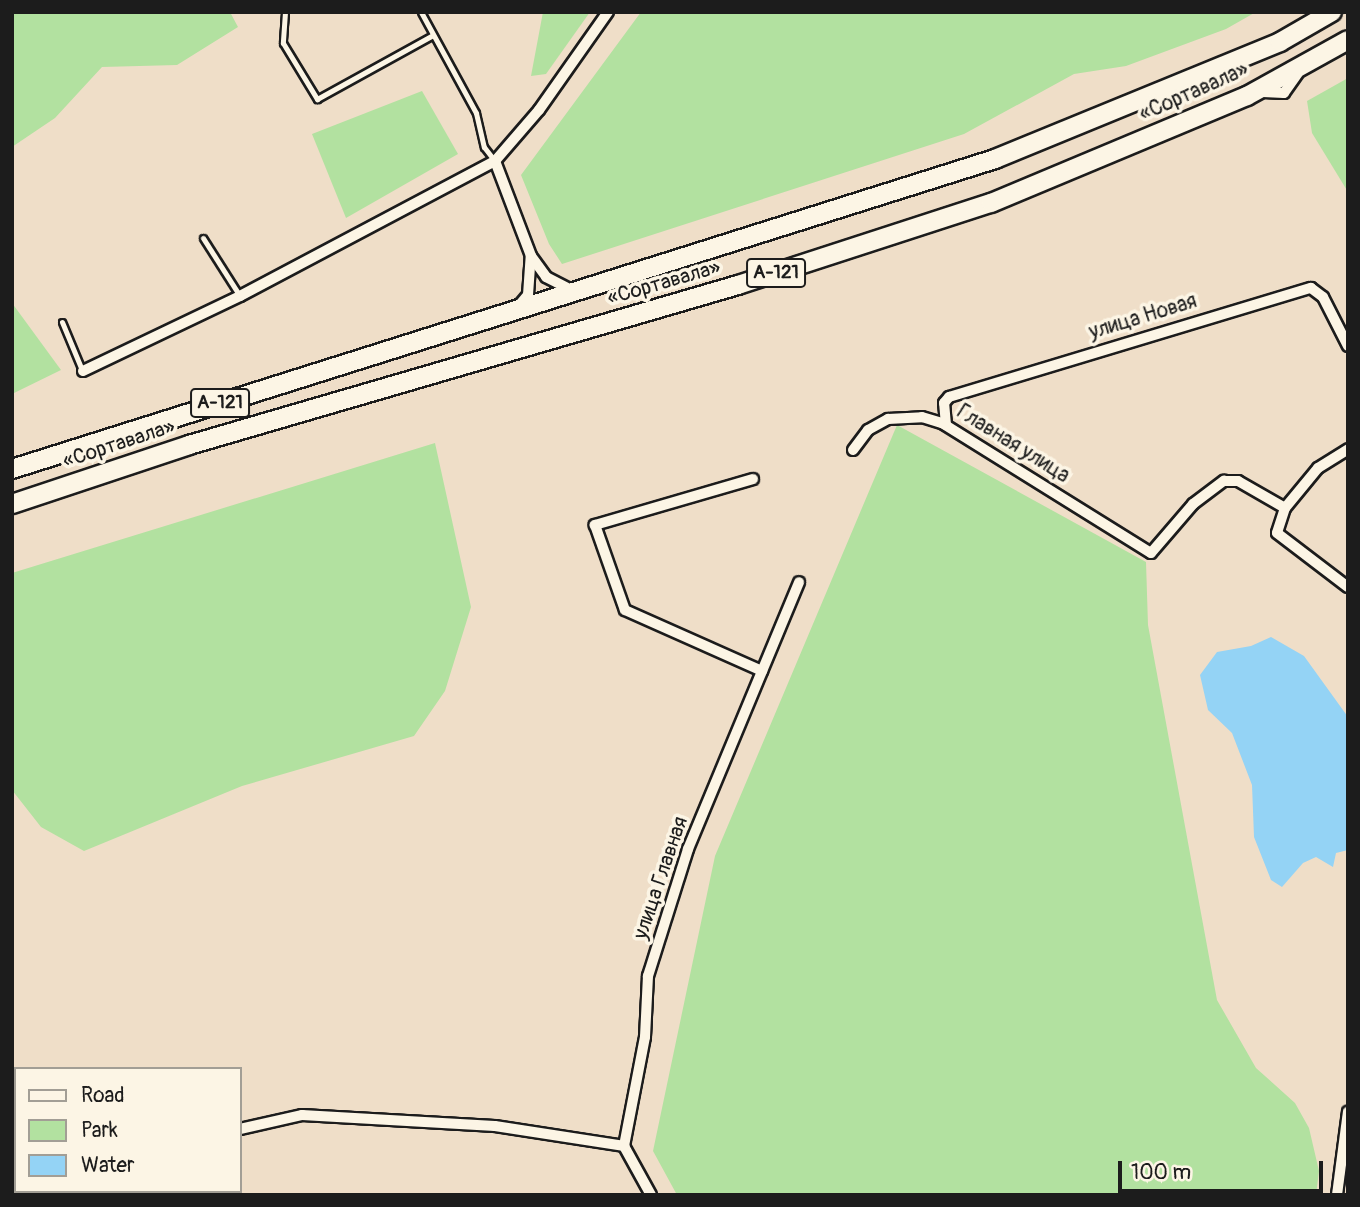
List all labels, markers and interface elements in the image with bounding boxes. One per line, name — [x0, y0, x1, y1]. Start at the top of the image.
street label: «Сортавала» — [1136, 57, 1252, 127]
street label: «Сортавала» — [605, 255, 723, 311]
road number: А-121 — [744, 258, 808, 288]
street label: улица Новая — [1086, 289, 1200, 345]
road number: А-121 — [188, 388, 252, 418]
street label: Главная улица — [952, 399, 1074, 489]
street label: «Сортавала» — [60, 414, 178, 474]
street label: улица Главная — [628, 813, 694, 943]
legend — [14, 1067, 242, 1193]
text: Road — [81, 1082, 125, 1109]
text: Park — [81, 1117, 118, 1144]
scale bar — [1122, 1148, 1327, 1192]
text: Water — [81, 1152, 134, 1179]
text: 100 m — [1131, 1159, 1191, 1186]

